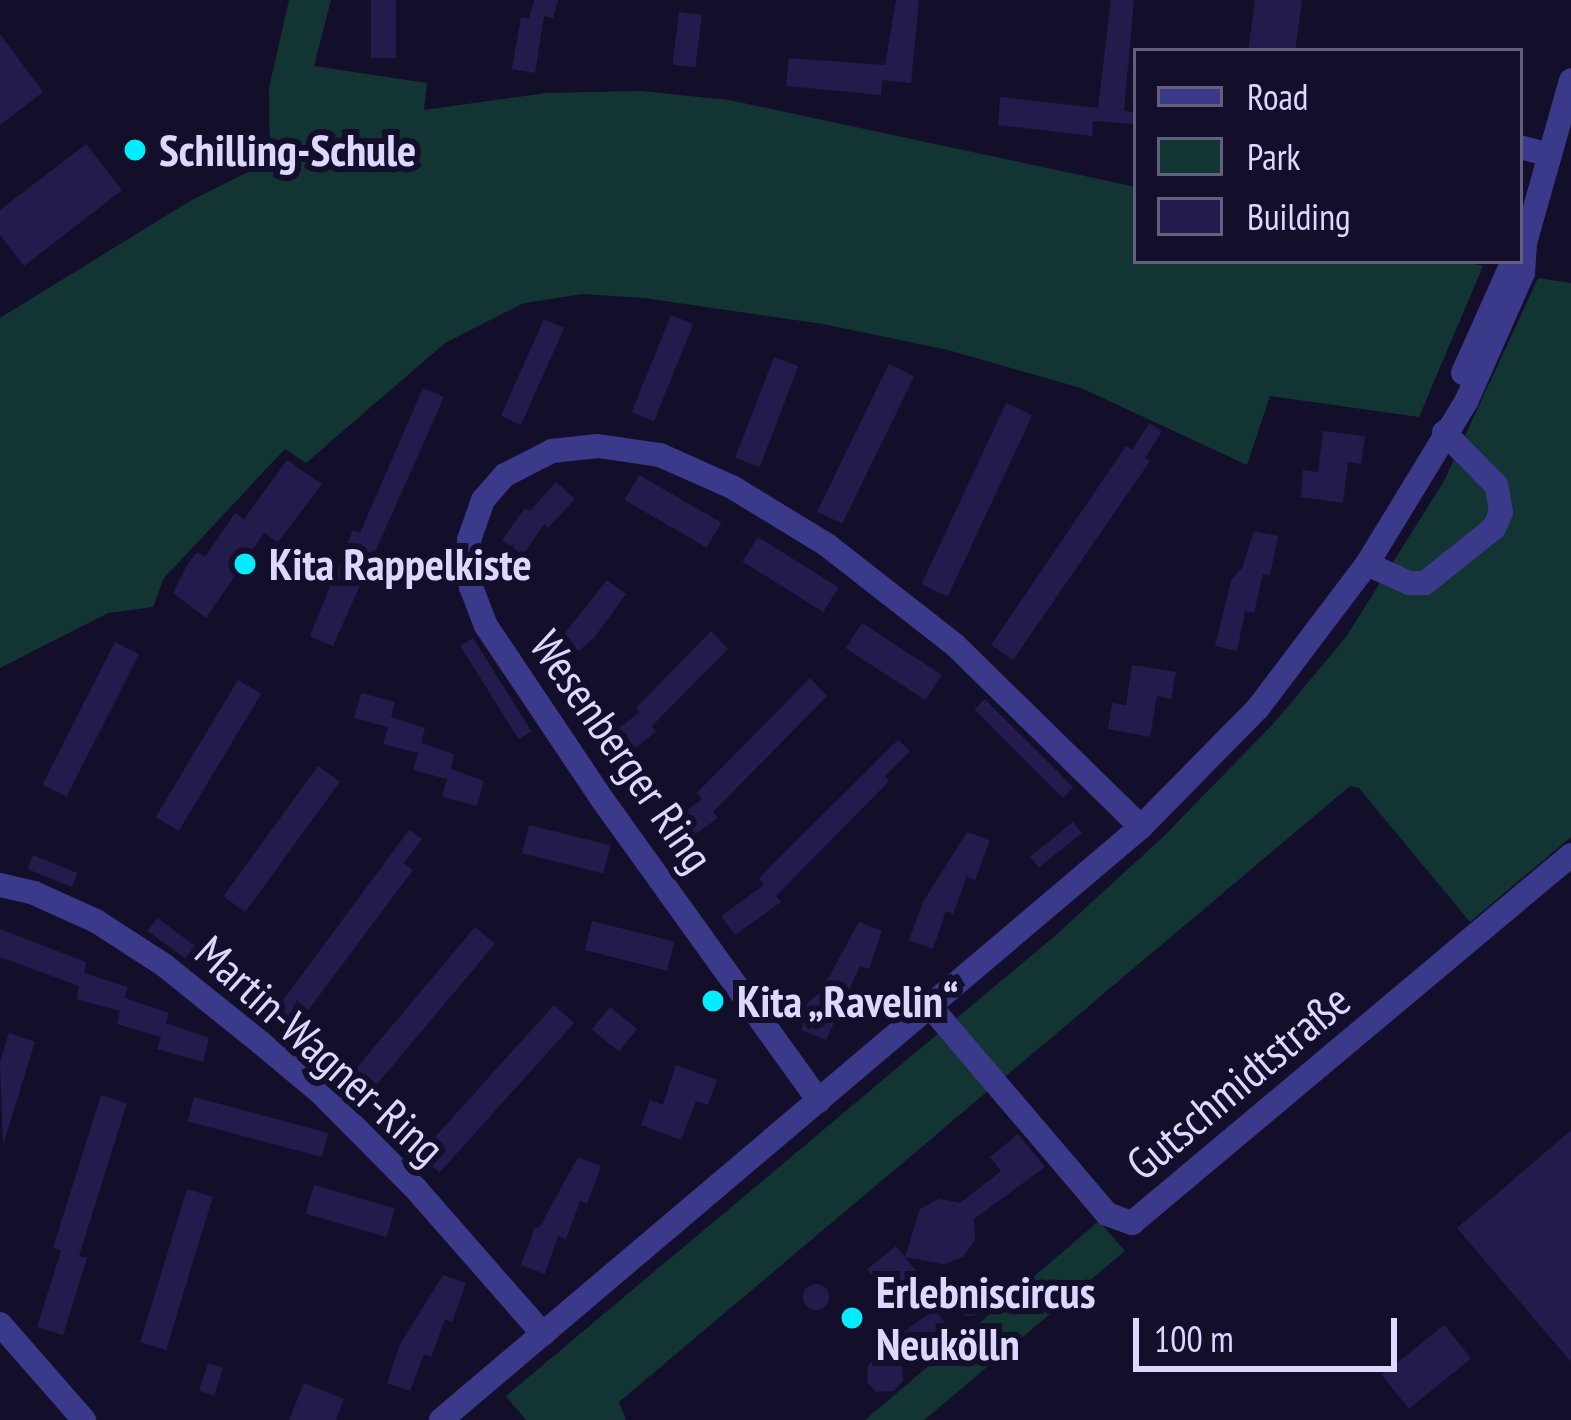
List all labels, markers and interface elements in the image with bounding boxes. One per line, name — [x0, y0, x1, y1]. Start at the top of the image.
legend — [1133, 48, 1523, 264]
text: Road — [1247, 73, 1308, 120]
place label: Schilling-Schule — [159, 123, 416, 177]
text: Park — [1247, 133, 1301, 180]
marker: Schilling-Schule — [122, 137, 148, 163]
text: Building — [1247, 193, 1351, 240]
place label: Kita Rappelkiste — [269, 537, 532, 591]
marker: Kita Rappelkiste — [232, 551, 258, 577]
street label: Wesenberger Ring — [519, 620, 725, 882]
street label: Martin-Wagner-Ring — [185, 924, 455, 1176]
street label: Gutschmidtstraße — [1116, 973, 1360, 1191]
place label: Kita „Ravelin“ — [737, 974, 962, 1028]
marker: Kita „Ravelin“ — [700, 988, 726, 1014]
place label: Erlebniscircus Neukölln — [876, 1265, 1095, 1371]
scale bar — [1139, 1294, 1403, 1368]
marker: Erlebniscircus Neukölln — [839, 1305, 865, 1331]
text: 100 m — [1154, 1315, 1234, 1362]

